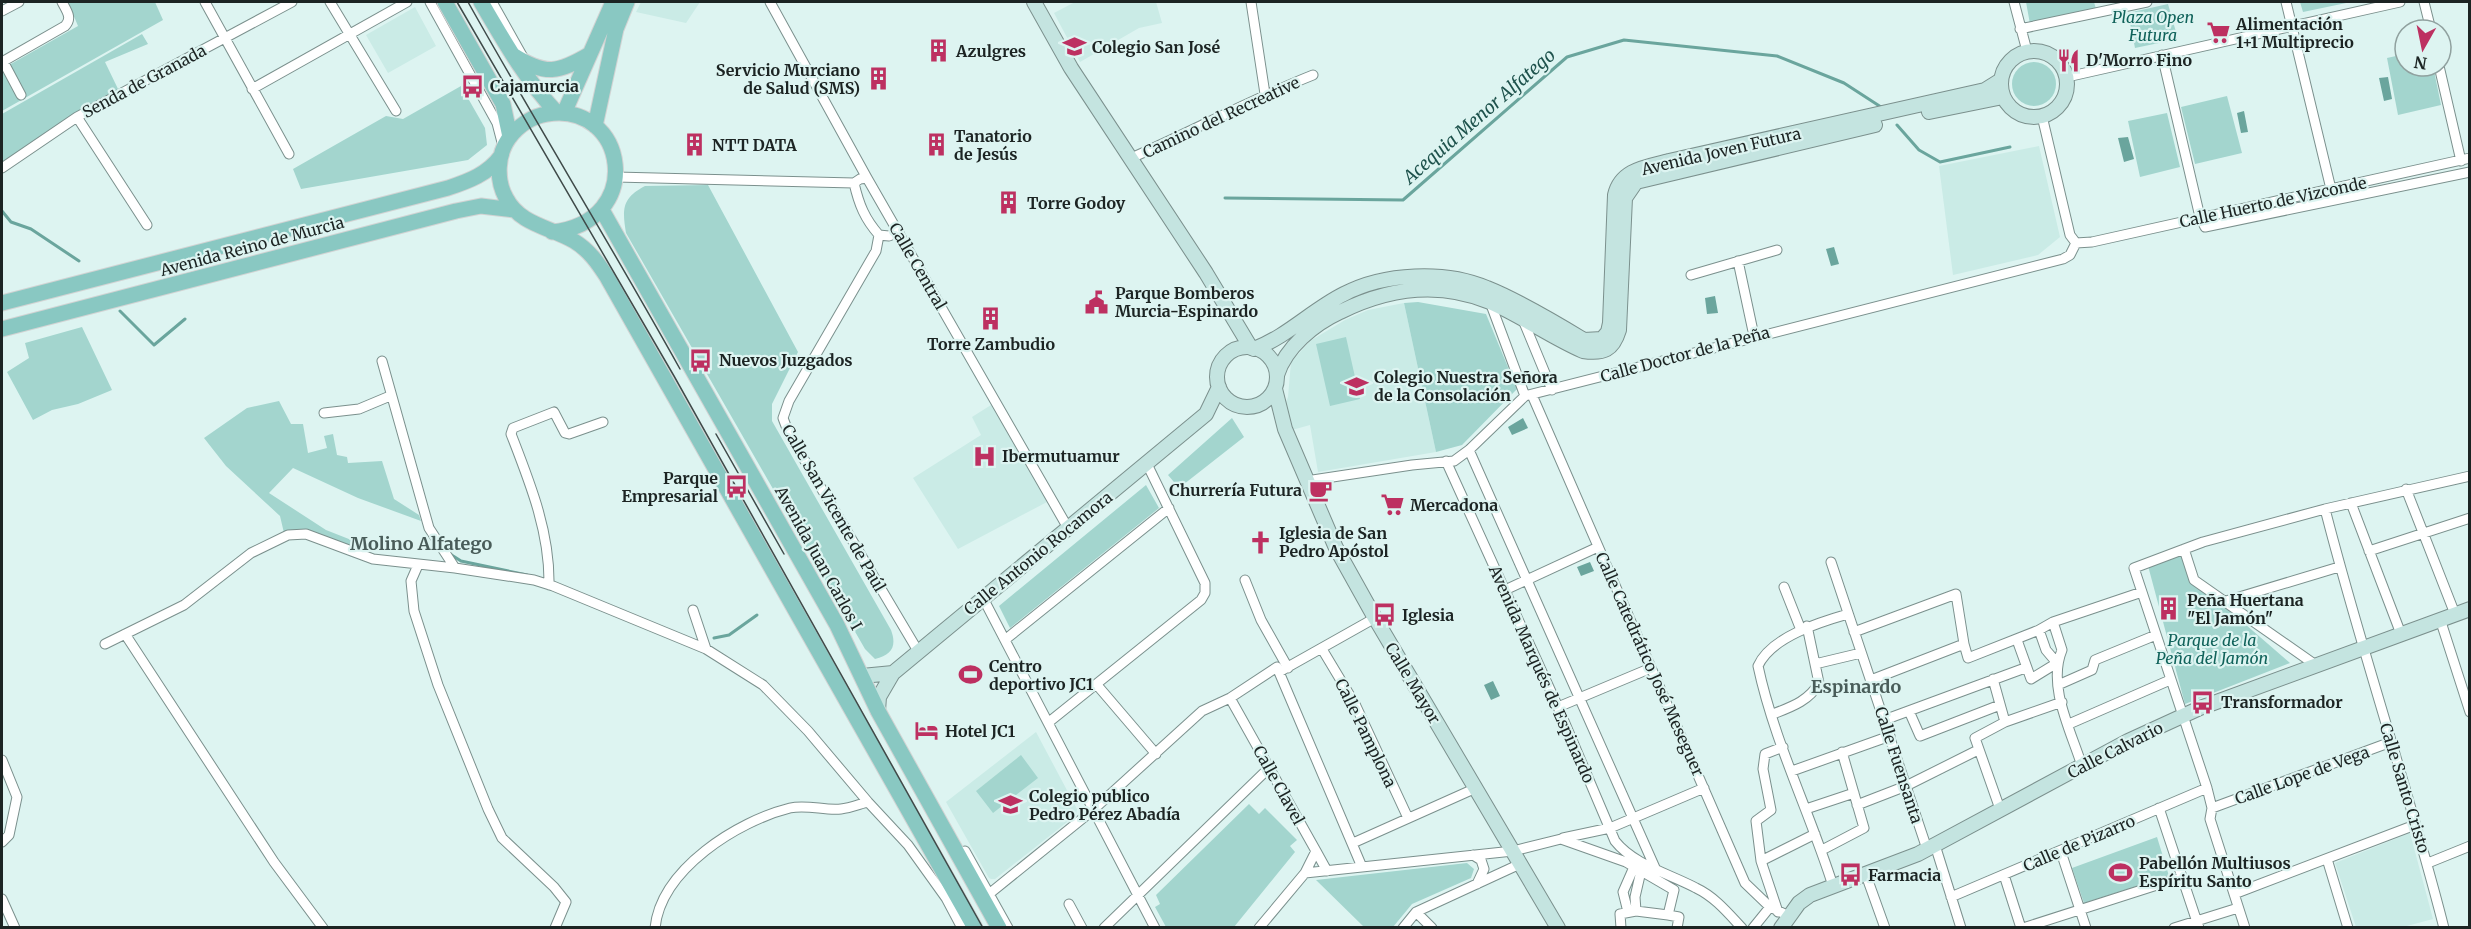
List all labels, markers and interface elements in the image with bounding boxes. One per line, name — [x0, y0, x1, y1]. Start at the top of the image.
park label: Plaza Open Futura — [2112, 7, 2194, 45]
place label: Alimentación 1+1 Multiprecio — [2235, 14, 2354, 52]
north arrow — [2393, 18, 2453, 78]
supermarket icon: Alimentación 1+1 Multiprecio — [2205, 20, 2231, 46]
school or university icon: Colegio San José — [1061, 34, 1087, 60]
place label: Colegio San José — [1092, 37, 1221, 57]
building icon: Azulgres — [925, 38, 951, 64]
street label: Senda de Granada — [79, 40, 210, 122]
place label: Azulgres — [955, 41, 1026, 61]
water label: Acequia Menor Alfatego — [1397, 44, 1560, 190]
restaurant icon: D'Morro Fino — [2055, 47, 2081, 73]
place label: D'Morro Fino — [2086, 50, 2192, 70]
text: N — [2412, 52, 2428, 74]
place label: Servicio Murciano de Salud (SMS) — [716, 60, 860, 98]
building icon: Servicio Murciano de Salud (SMS) — [865, 66, 891, 92]
street label: Camino del Recreative — [1139, 72, 1303, 162]
bus stop icon: Cajamurcia — [459, 73, 485, 99]
place label: Cajamurcia — [490, 76, 579, 96]
street label: Avenida Joven Futura — [1638, 123, 1803, 179]
place label: Tanatorio de Jesús — [954, 126, 1032, 164]
building icon: NTT DATA — [681, 132, 707, 158]
building icon: Tanatorio de Jesús — [923, 132, 949, 158]
place label: NTT DATA — [712, 135, 797, 155]
street label: Calle Huerto de Vizconde — [2178, 172, 2368, 232]
building icon: Torre Godoy — [996, 190, 1022, 216]
place label: Torre Godoy — [1027, 193, 1126, 213]
street label: Avenida Reino de Murcia — [157, 212, 347, 280]
street label: Calle Central — [885, 219, 951, 313]
place label: Parque Bomberos Murcia-Espinardo — [1115, 283, 1258, 321]
public building icon: Parque Bomberos Murcia-Espinardo — [1084, 289, 1110, 315]
building icon: Torre Zambudio — [978, 306, 1004, 332]
street label: Calle Doctor de la Peña — [1598, 322, 1772, 386]
place label: Torre Zambudio — [927, 334, 1055, 354]
bus stop icon: Nuevos Juzgados — [688, 347, 714, 373]
place label: Nuevos Juzgados — [719, 350, 852, 370]
place label: Colegio Nuestra Señora de la Consolación — [1374, 367, 1558, 405]
school or university icon: Colegio Nuestra Señora de la Consolación — [1343, 373, 1369, 399]
street label: Calle San Vicente de Paúl — [778, 421, 890, 595]
hospital icon: Ibermutuamur — [971, 443, 997, 469]
place label: Ibermutuamur — [1002, 446, 1120, 466]
place label: Parque Empresarial — [621, 468, 718, 506]
bus stop icon: Parque Empresarial — [723, 474, 749, 500]
cafe icon: Churrería Futura — [1307, 477, 1333, 503]
place label: Churrería Futura — [1169, 480, 1302, 500]
street label: Avenida Juan Carlos I — [771, 482, 867, 634]
street label: Calle Antonio Rocamora — [960, 487, 1117, 619]
supermarket icon: Mercadona — [1379, 492, 1405, 518]
place label: Mercadona — [1410, 495, 1498, 515]
place label: Iglesia de San Pedro Apóstol — [1279, 523, 1389, 561]
church icon: Iglesia de San Pedro Apóstol — [1248, 529, 1274, 555]
district label: Molino Alfatego — [350, 532, 492, 555]
street label: Calle Catedrático José Meseguer — [1591, 549, 1709, 779]
street label: Avenida Marqués de Espinardo — [1484, 561, 1599, 786]
place label: Peña Huertana "El Jamón" — [2187, 590, 2304, 628]
building icon: Peña Huertana "El Jamón" — [2156, 596, 2182, 622]
bus stop icon: Iglesia — [1371, 602, 1397, 628]
place label: Iglesia — [1402, 605, 1454, 625]
park label: Parque de la Peña del Jamón — [2156, 630, 2268, 668]
street label: Calle Mayor — [1381, 639, 1445, 727]
place label: Centro deportivo JC1 — [989, 656, 1094, 694]
sports icon: Centro deportivo JC1 — [958, 662, 984, 688]
street label: Calle Pamplona — [1331, 675, 1401, 791]
district label: Espinardo — [1811, 675, 1902, 698]
bus stop icon: Transformador — [2190, 689, 2216, 715]
place label: Transformador — [2221, 692, 2343, 712]
street label: Calle Fuensanta — [1871, 704, 1927, 826]
street label: Calle Calvario — [2064, 717, 2166, 783]
hotel icon: Hotel JC1 — [914, 718, 940, 744]
place label: Hotel JC1 — [945, 721, 1016, 741]
street label: Calle Santo Cristo — [2376, 721, 2434, 855]
street label: Calle Lope de Vega — [2232, 741, 2372, 809]
street label: Calle Clavel — [1249, 742, 1309, 828]
place label: Colegio publico Pedro Pérez Abadía — [1029, 786, 1180, 824]
school or university icon: Colegio publico Pedro Pérez Abadía — [998, 792, 1024, 818]
street label: Calle de Pizarro — [2020, 810, 2138, 876]
place label: Pabellón Multiusos Espíritu Santo — [2139, 853, 2291, 891]
sports icon: Pabellón Multiusos Espíritu Santo — [2108, 859, 2134, 885]
bus stop icon: Farmacia — [1837, 862, 1863, 888]
place label: Farmacia — [1868, 865, 1941, 885]

